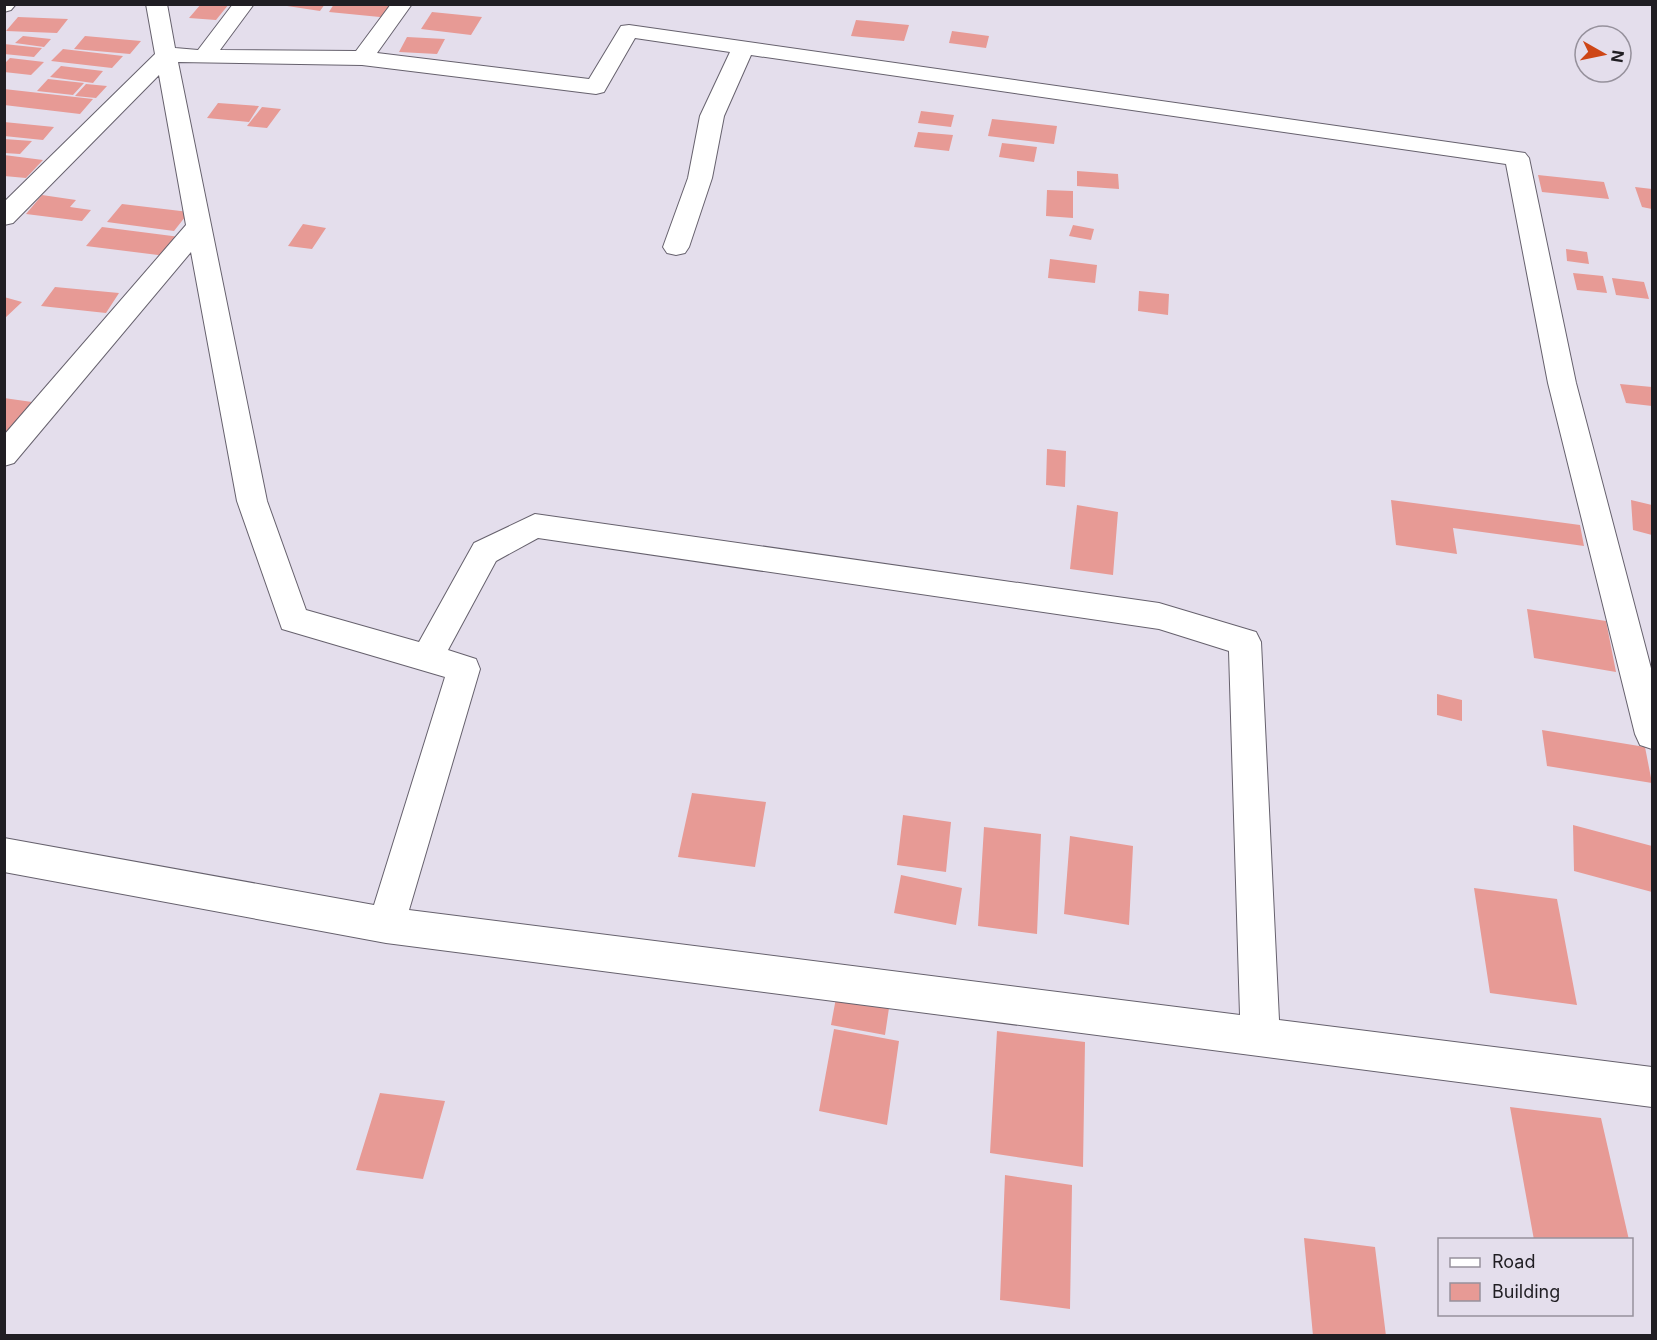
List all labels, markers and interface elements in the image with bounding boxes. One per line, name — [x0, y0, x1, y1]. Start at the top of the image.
north arrow — [1573, 24, 1633, 84]
text: N — [1607, 49, 1629, 64]
legend — [1438, 1238, 1633, 1316]
text: Road — [1492, 1251, 1535, 1272]
text: Building — [1492, 1281, 1560, 1302]

